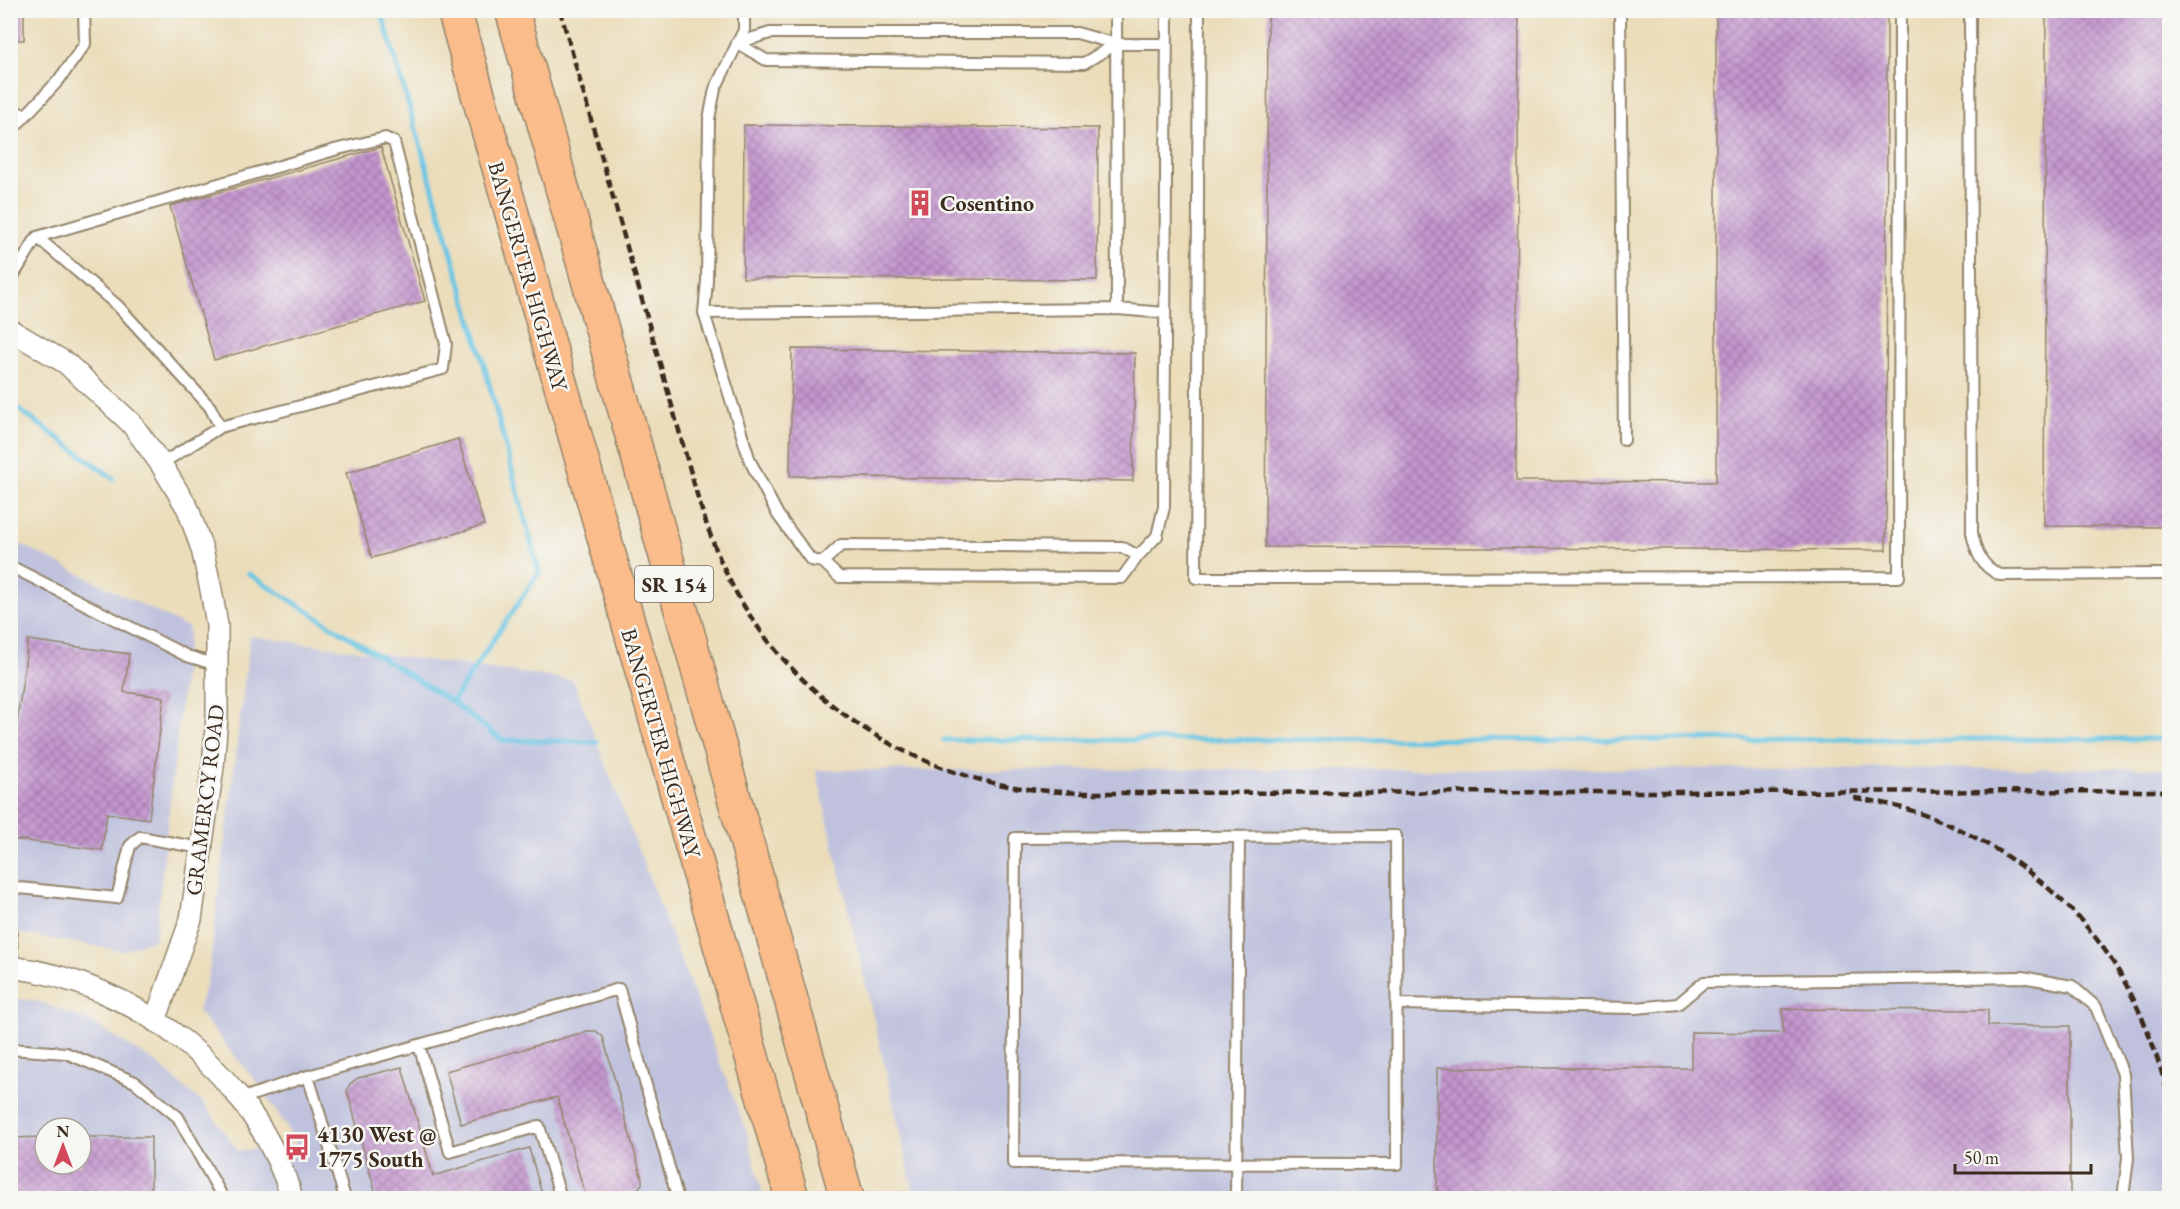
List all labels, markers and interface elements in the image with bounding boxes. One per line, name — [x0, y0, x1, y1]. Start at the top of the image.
street label: BANGERTER HIGHWAY — [481, 158, 575, 395]
building icon: Cosentino — [905, 188, 935, 218]
place label: Cosentino — [940, 189, 1034, 218]
road number: SR 154 — [635, 566, 713, 602]
street label: BANGERTER HIGHWAY — [614, 625, 708, 862]
street label: GRAMERCY ROAD — [179, 703, 231, 897]
north arrow — [33, 1116, 93, 1176]
place label: 4130 West @ 1775 South — [317, 1120, 436, 1174]
text: N — [57, 1121, 70, 1142]
bus stop icon: 4130 West @ 1775 South — [282, 1132, 312, 1162]
scale bar — [1955, 1137, 2092, 1175]
text: 50 m — [1964, 1146, 1999, 1169]

